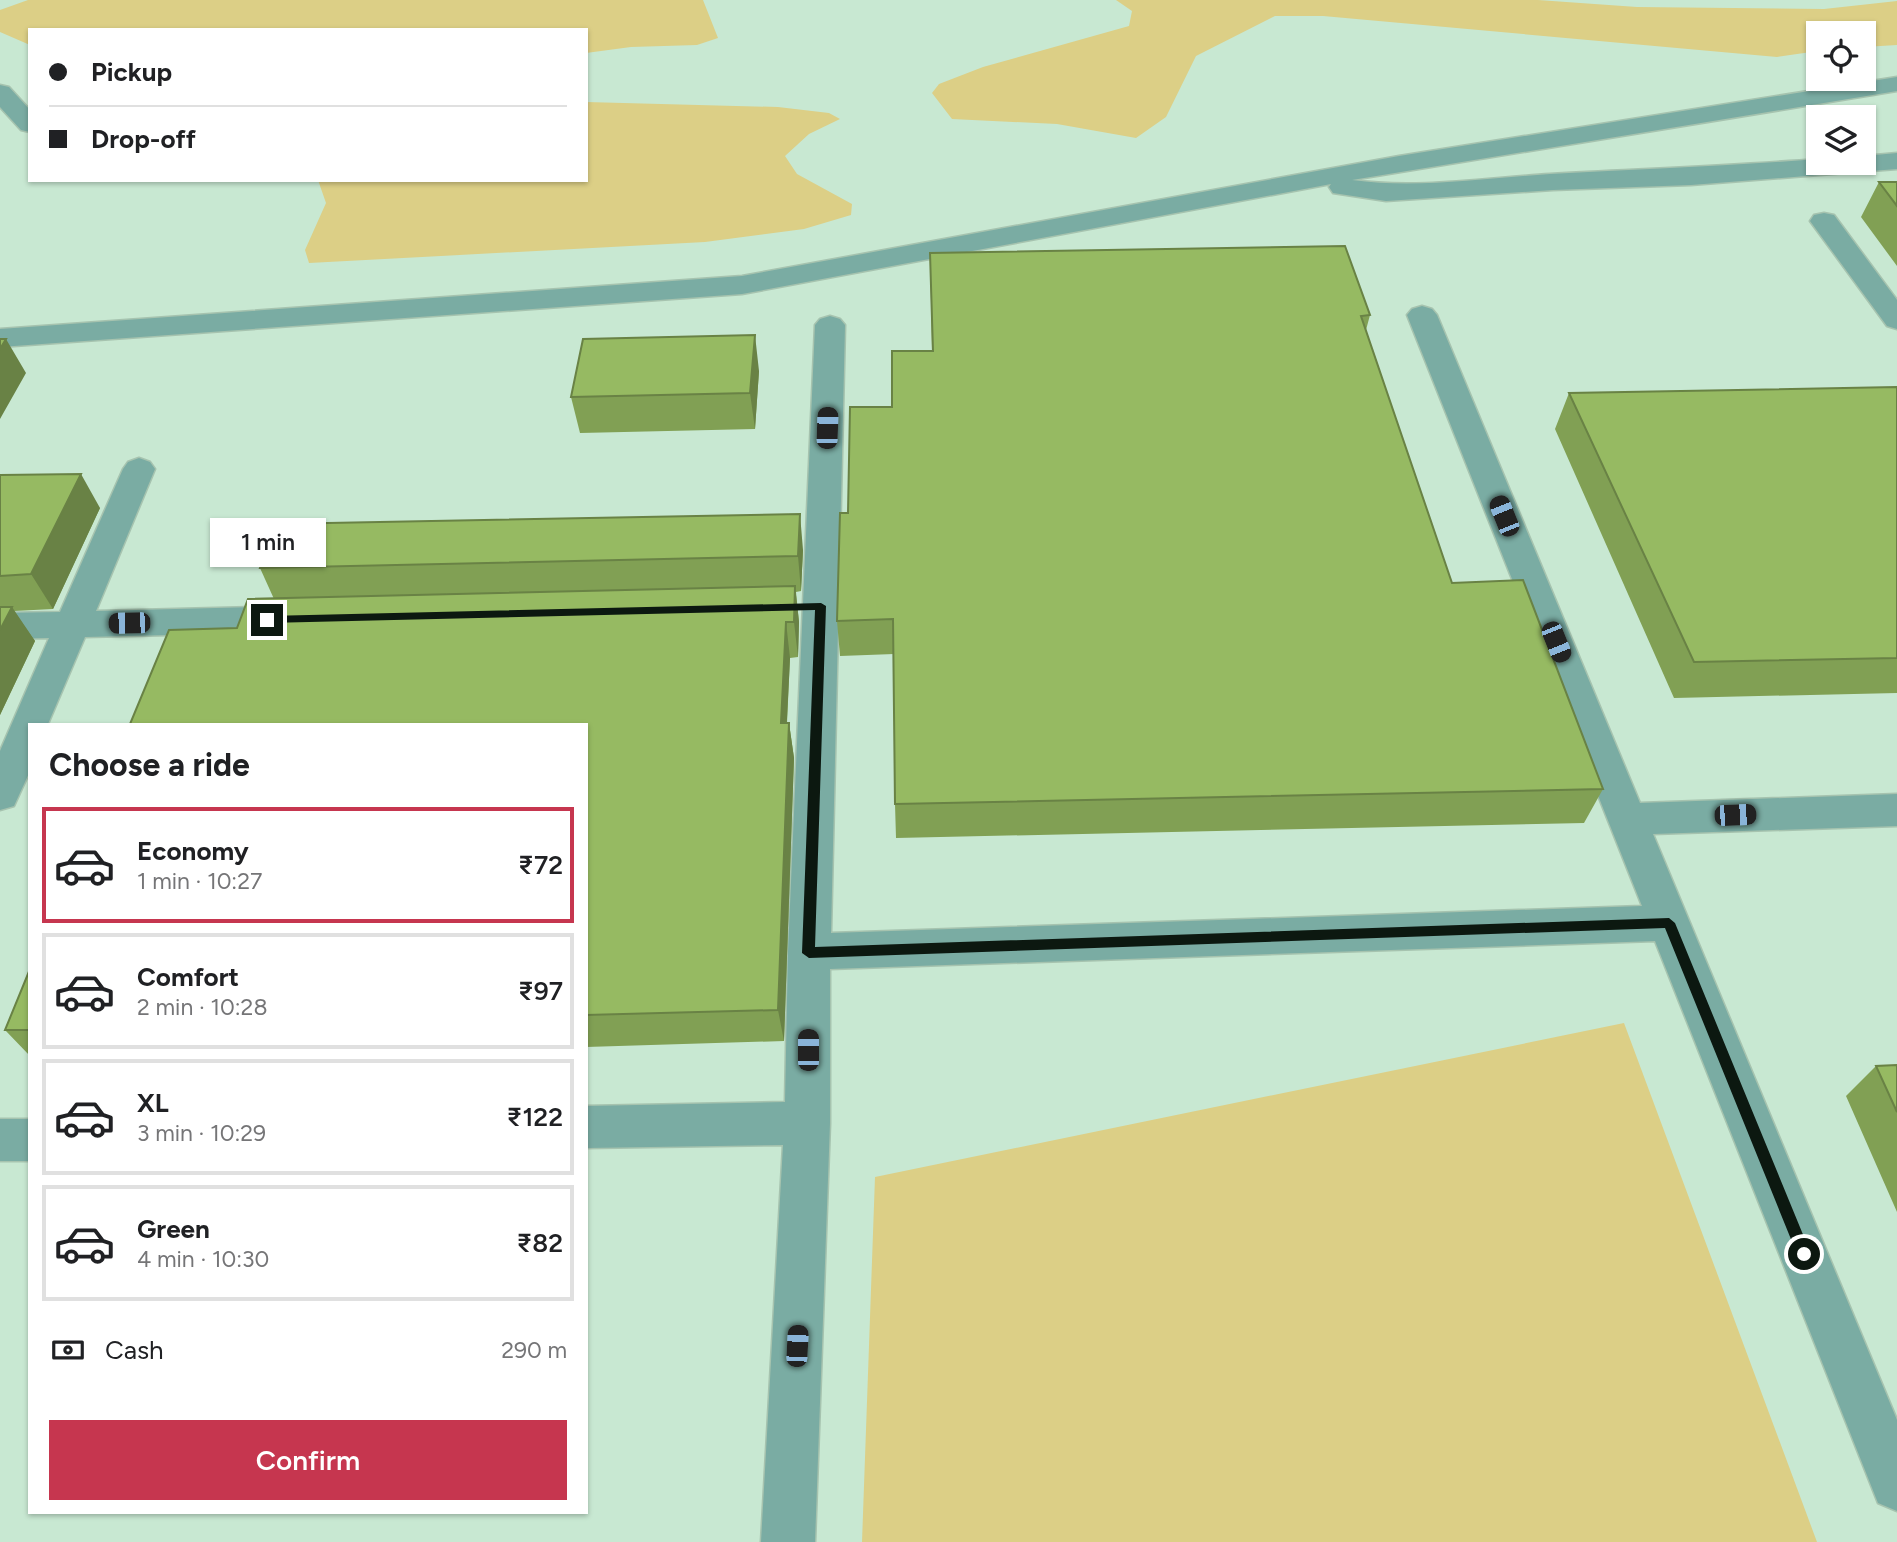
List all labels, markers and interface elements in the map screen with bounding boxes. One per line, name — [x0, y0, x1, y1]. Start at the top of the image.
map controls — [1806, 21, 1876, 175]
button: locate — [1806, 21, 1876, 91]
text: Pickup — [91, 56, 172, 88]
button: layers — [1806, 105, 1876, 175]
text: Drop-off — [91, 123, 196, 155]
car — [816, 407, 839, 449]
car — [1487, 493, 1522, 539]
callout: 1 min — [209, 518, 325, 568]
text: 1 min — [241, 528, 295, 556]
route end — [251, 604, 283, 636]
car — [108, 612, 151, 634]
car — [1539, 619, 1574, 665]
text: Choose a ride — [49, 746, 250, 784]
car — [1714, 804, 1757, 826]
icon: car — [53, 834, 116, 897]
text: Economy — [137, 835, 249, 867]
text: ₹72 — [518, 849, 563, 881]
text: 1 min · 10:27 — [137, 867, 262, 895]
icon: car — [53, 960, 116, 1023]
text: Comfort — [137, 961, 239, 993]
text: ₹97 — [518, 975, 563, 1007]
text: 2 min · 10:28 — [137, 993, 268, 1021]
car — [798, 1029, 819, 1071]
icon: car — [53, 1086, 116, 1149]
text: XL — [137, 1087, 169, 1119]
text: ₹122 — [507, 1101, 563, 1133]
text: 3 min · 10:29 — [137, 1119, 266, 1147]
icon: car — [53, 1212, 116, 1275]
text: Green — [137, 1213, 210, 1245]
text: ₹82 — [516, 1227, 563, 1259]
route start — [1788, 1238, 1820, 1270]
text: 4 min · 10:30 — [137, 1245, 269, 1273]
car — [786, 1324, 809, 1368]
icon: cash — [49, 1331, 87, 1369]
text: Cash — [105, 1334, 164, 1366]
text: 290 m — [501, 1336, 567, 1364]
button: Confirm — [49, 1420, 567, 1500]

